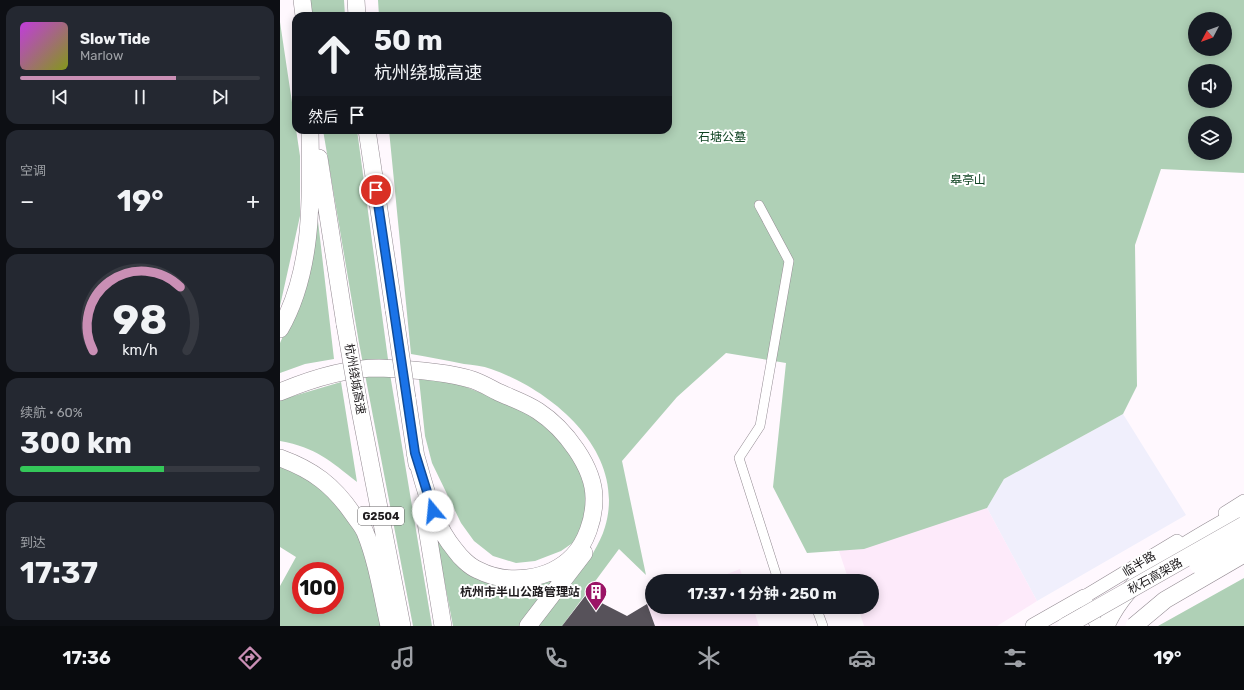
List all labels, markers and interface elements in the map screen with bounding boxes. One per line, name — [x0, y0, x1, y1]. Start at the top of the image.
north arrow — [1188, 12, 1232, 56]
map controls — [1188, 12, 1232, 160]
text: 50 m — [374, 24, 443, 57]
icon: ahead — [308, 28, 360, 80]
text: Slow Tide — [80, 30, 150, 48]
text: Marlow — [80, 48, 123, 63]
text: 杭州绕城高速 — [374, 62, 482, 84]
button: sound — [1188, 64, 1232, 108]
icon: previous — [49, 86, 71, 108]
icon: pause — [129, 86, 151, 108]
icon: next — [209, 86, 231, 108]
icon: arrive — [346, 104, 368, 126]
text: 然后 — [308, 108, 338, 126]
button: layers — [1188, 116, 1232, 160]
park label: 石塘公墓 — [698, 130, 746, 144]
text: 空调 — [20, 163, 46, 178]
pin — [359, 173, 393, 207]
park label: 皋亭山 — [950, 173, 986, 187]
icon: arrive — [365, 179, 387, 201]
text: 19° — [117, 183, 164, 219]
text: − — [20, 188, 34, 215]
text: + — [246, 188, 260, 215]
text: 98 — [113, 295, 167, 344]
text: km/h — [122, 342, 158, 359]
street label: 杭州绕城高速 — [342, 342, 368, 416]
text: 续航 · 60% — [20, 405, 83, 420]
text: 300 km — [20, 425, 132, 461]
position arrow — [412, 490, 454, 532]
road number: G2504 — [358, 507, 404, 525]
text: 到达 — [20, 535, 46, 550]
street label: 临半路 — [1120, 549, 1158, 579]
text: 17:37 — [20, 555, 98, 591]
street label: 秋石高架路 — [1125, 555, 1185, 597]
speed limit sign: 100 — [292, 562, 344, 614]
building icon: 杭州市半山公路管理站 — [583, 579, 609, 612]
place label: 杭州市半山公路管理站 — [460, 585, 580, 599]
text: 17:37 · 1 分钟 · 250 m — [688, 585, 836, 603]
icon: directions — [236, 644, 264, 672]
icon: music — [389, 644, 417, 672]
icon: phone — [542, 644, 570, 672]
icon: climate — [695, 644, 723, 672]
icon: car — [848, 644, 876, 672]
icon: filters — [1001, 644, 1029, 672]
text: 17:36 — [63, 647, 111, 669]
text: 19° — [1154, 647, 1182, 669]

